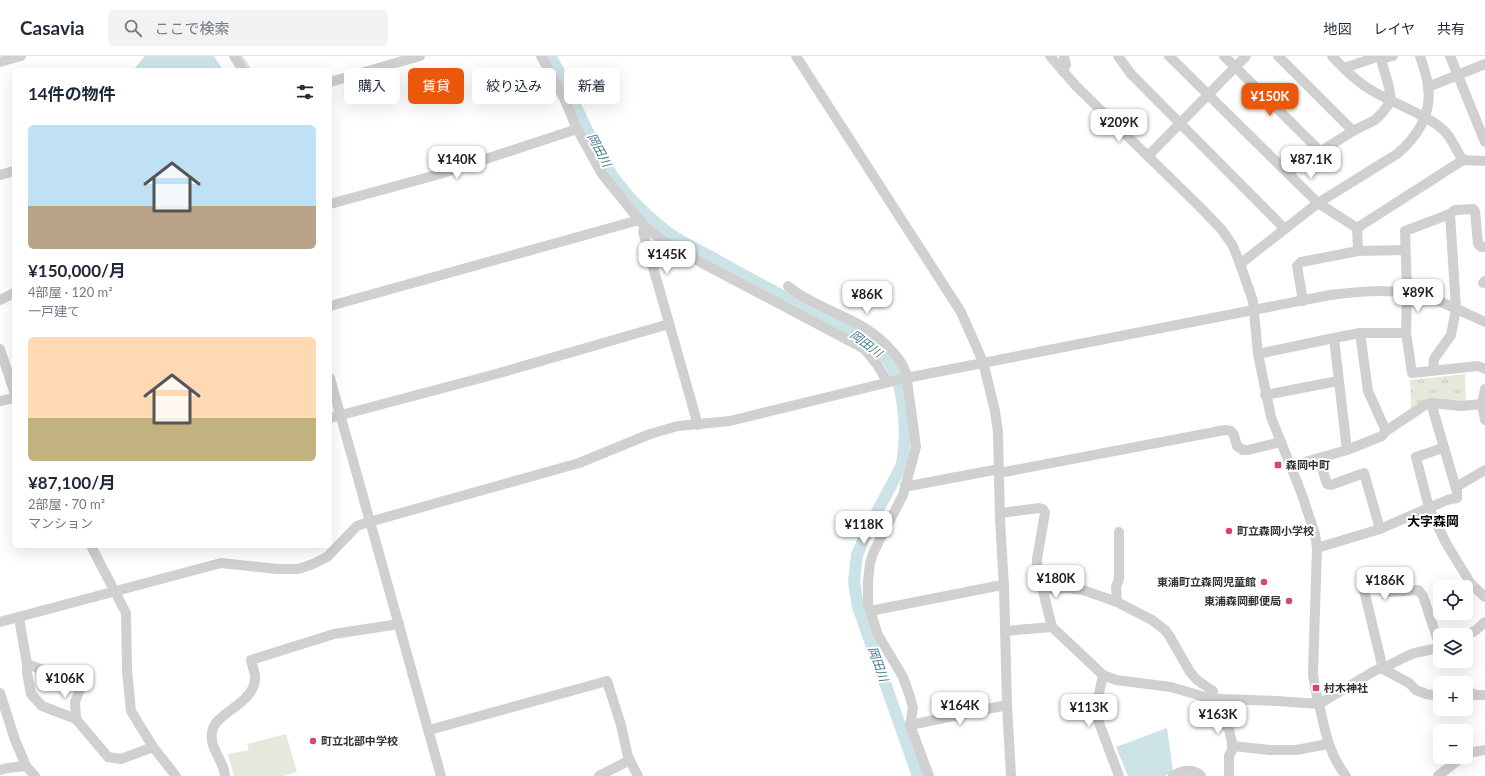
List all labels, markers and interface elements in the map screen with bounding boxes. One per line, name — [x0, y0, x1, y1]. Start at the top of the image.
search box — [108, 10, 388, 46]
text: Casavia — [20, 16, 84, 39]
icon: search — [122, 17, 144, 39]
text: ここで検索 — [154, 19, 230, 37]
text: 地図 — [1323, 20, 1351, 37]
text: レイヤ — [1373, 20, 1415, 37]
text: 共有 — [1437, 20, 1465, 37]
chip: 購入 — [344, 68, 400, 104]
chip: 賃貸 — [408, 68, 464, 104]
chip: 絞り込み — [472, 68, 556, 104]
chip: 新着 — [564, 68, 620, 104]
icon: filters — [294, 81, 316, 103]
text: 14件の物件 — [28, 83, 116, 104]
pin: ¥150K — [1242, 83, 1298, 117]
text: ¥150K — [1250, 88, 1290, 104]
pin: ¥209K — [1091, 109, 1147, 143]
text: ¥209K — [1099, 114, 1139, 130]
water label: 岡田川 — [584, 130, 615, 171]
pin: ¥140K — [429, 146, 485, 180]
pin: ¥87.1K — [1278, 146, 1344, 180]
icon: home — [136, 151, 208, 223]
text: ¥140K — [437, 151, 477, 167]
text: ¥87.1K — [1290, 151, 1332, 167]
pin: ¥145K — [639, 241, 695, 275]
text: ¥145K — [647, 246, 687, 262]
text: ¥150,000/月 — [28, 260, 126, 281]
pin: ¥89K — [1394, 279, 1442, 313]
pin: ¥86K — [843, 281, 891, 315]
text: 4部屋 · 120 m² — [28, 284, 113, 300]
text: ¥89K — [1402, 284, 1434, 300]
text: ¥86K — [851, 286, 883, 302]
text: 一戸建て — [28, 303, 80, 319]
water label: 岡田川 — [847, 327, 887, 362]
icon: home — [136, 363, 208, 435]
place label: 森岡中町 — [1286, 458, 1330, 471]
marker: 森岡中町 — [1273, 460, 1283, 470]
text: ¥87,100/月 — [28, 472, 116, 493]
text: 2部屋 · 70 m² — [28, 496, 105, 512]
pin: ¥118K — [836, 511, 892, 545]
district label: 大字森岡 — [1407, 513, 1459, 529]
text: マンション — [28, 515, 93, 531]
text: ¥118K — [844, 516, 884, 532]
place label: 町立森岡小学校 — [1237, 524, 1314, 537]
marker: 町立森岡小学校 — [1224, 526, 1234, 536]
pin: ¥180K — [1028, 565, 1084, 599]
pin: ¥186K — [1357, 567, 1413, 601]
text: ¥180K — [1036, 570, 1076, 586]
text: ¥186K — [1365, 572, 1405, 588]
place label: 東浦町立森岡児童館 — [1157, 575, 1256, 588]
marker: 東浦町立森岡児童館 — [1259, 577, 1269, 587]
map controls — [1433, 580, 1473, 764]
button: locate — [1433, 580, 1473, 620]
place label: 東浦森岡郵便局 — [1204, 594, 1281, 607]
marker: 東浦森岡郵便局 — [1284, 596, 1294, 606]
button: layers — [1433, 628, 1473, 668]
water label: 岡田川 — [865, 644, 892, 685]
pin: ¥106K — [37, 665, 93, 699]
text: ¥106K — [45, 670, 85, 686]
button: + — [1433, 676, 1473, 716]
place label: 村木神社 — [1324, 681, 1368, 694]
marker: 村木神社 — [1311, 683, 1321, 693]
pin: ¥164K — [932, 692, 988, 726]
pin: ¥113K — [1061, 694, 1117, 728]
text: ¥164K — [940, 697, 980, 713]
text: ¥113K — [1069, 699, 1109, 715]
pin: ¥163K — [1190, 701, 1246, 735]
text: ¥163K — [1198, 706, 1238, 722]
button: − — [1433, 724, 1473, 764]
place label: 町立北部中学校 — [321, 734, 398, 747]
marker: 町立北部中学校 — [308, 736, 318, 746]

